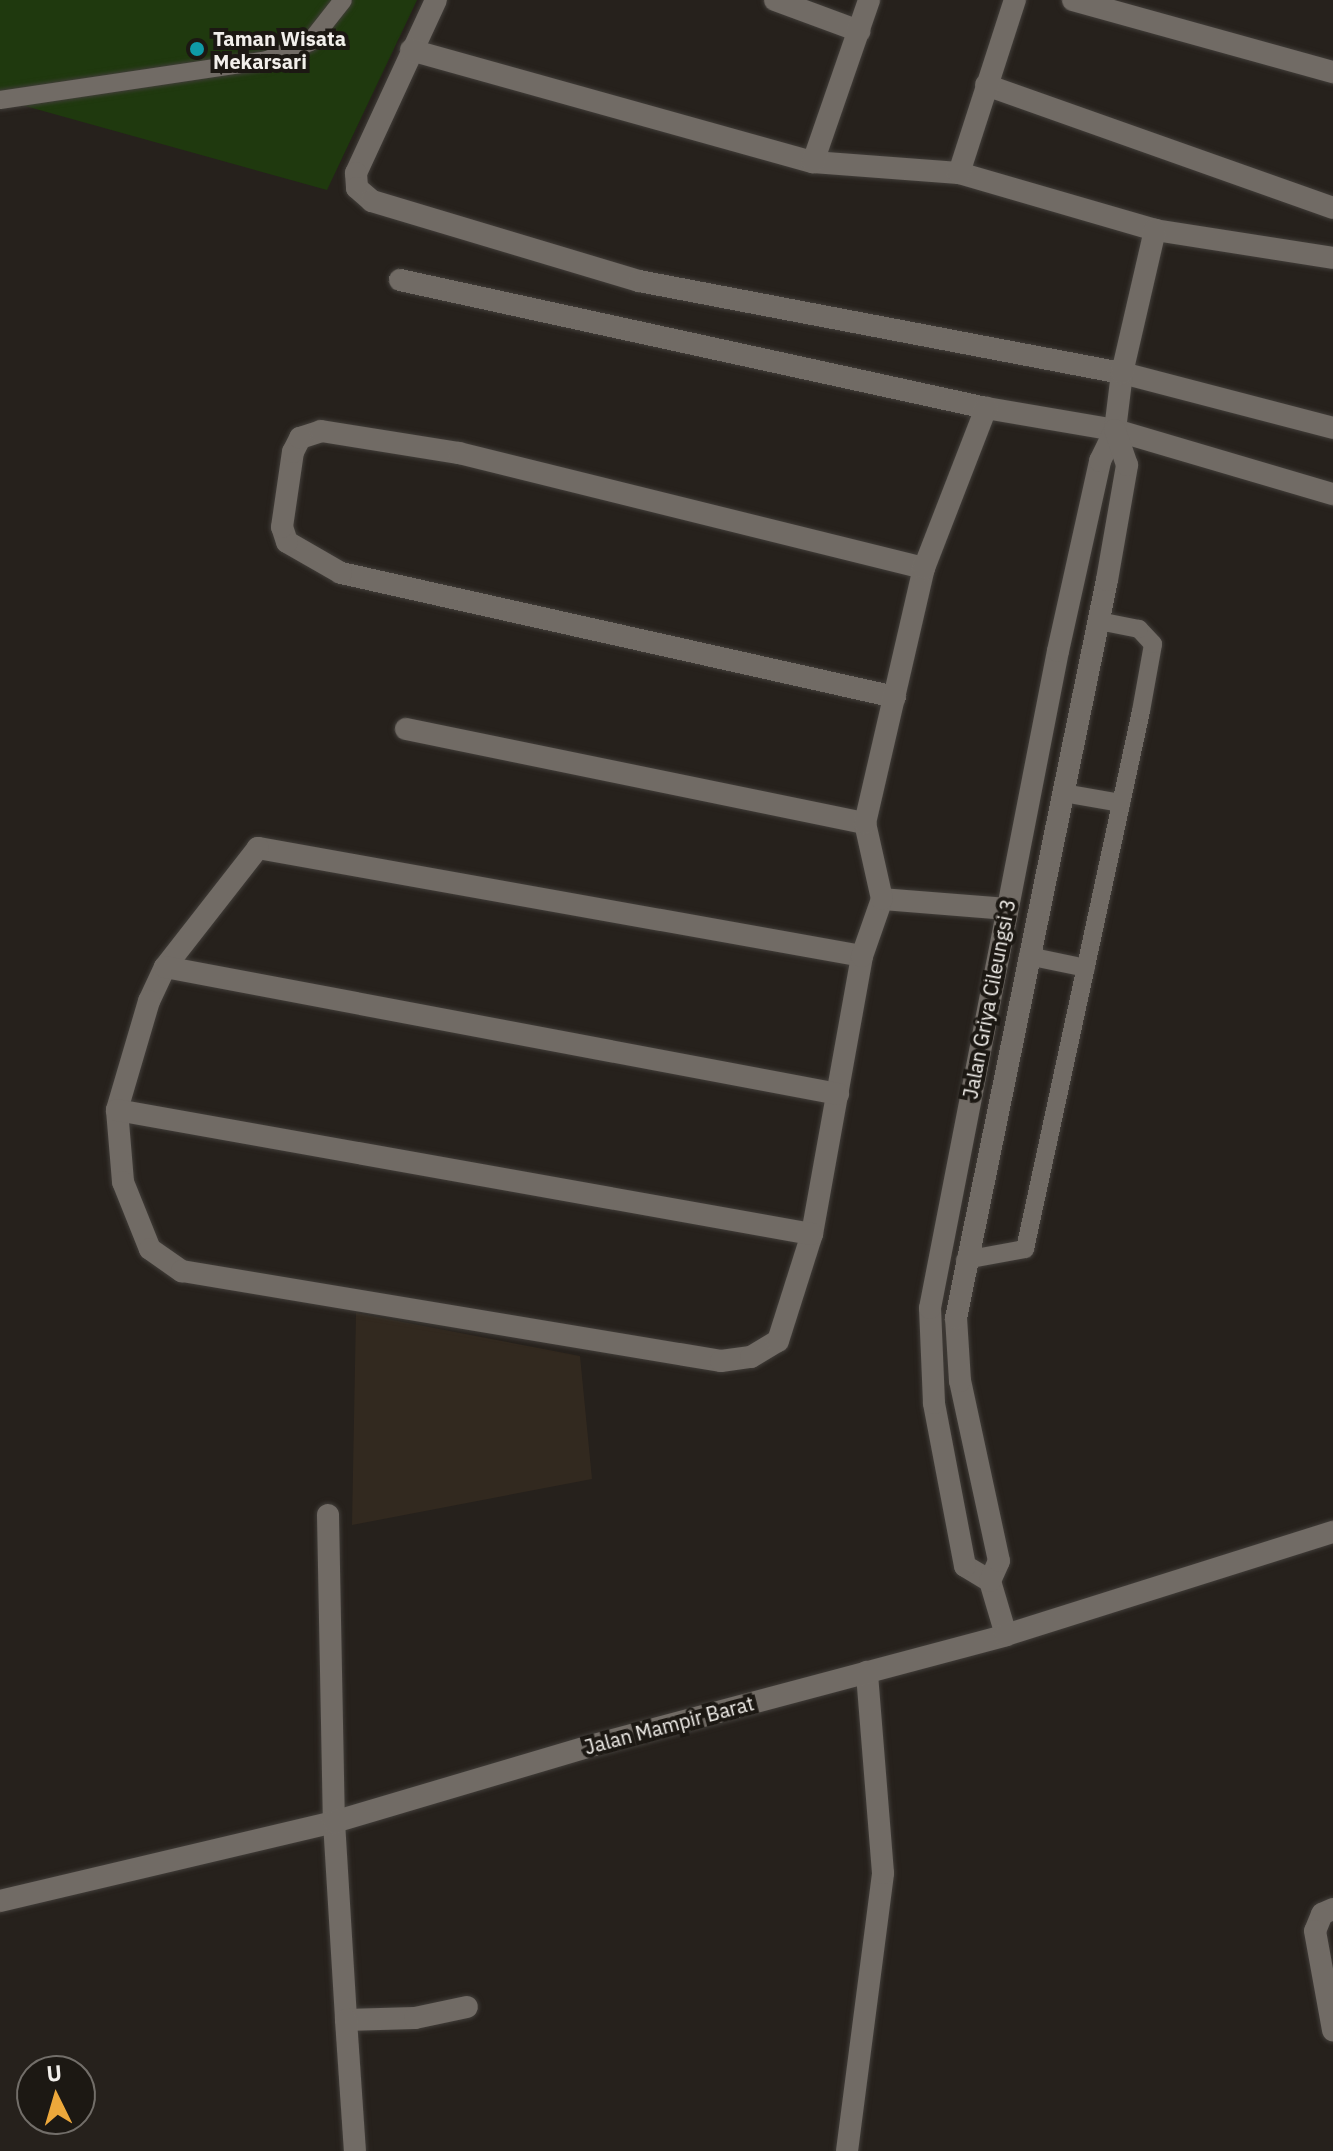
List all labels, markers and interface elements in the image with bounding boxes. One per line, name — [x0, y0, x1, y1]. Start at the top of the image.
place label: Taman Wisata Mekarsari — [213, 26, 346, 73]
marker: Taman Wisata Mekarsari — [188, 40, 206, 58]
street label: Jalan Griya Cileungsi 3 — [958, 897, 1020, 1101]
street label: Jalan Mampir Barat — [581, 1691, 757, 1759]
north arrow — [16, 2055, 96, 2135]
text: U — [45, 2057, 63, 2088]

